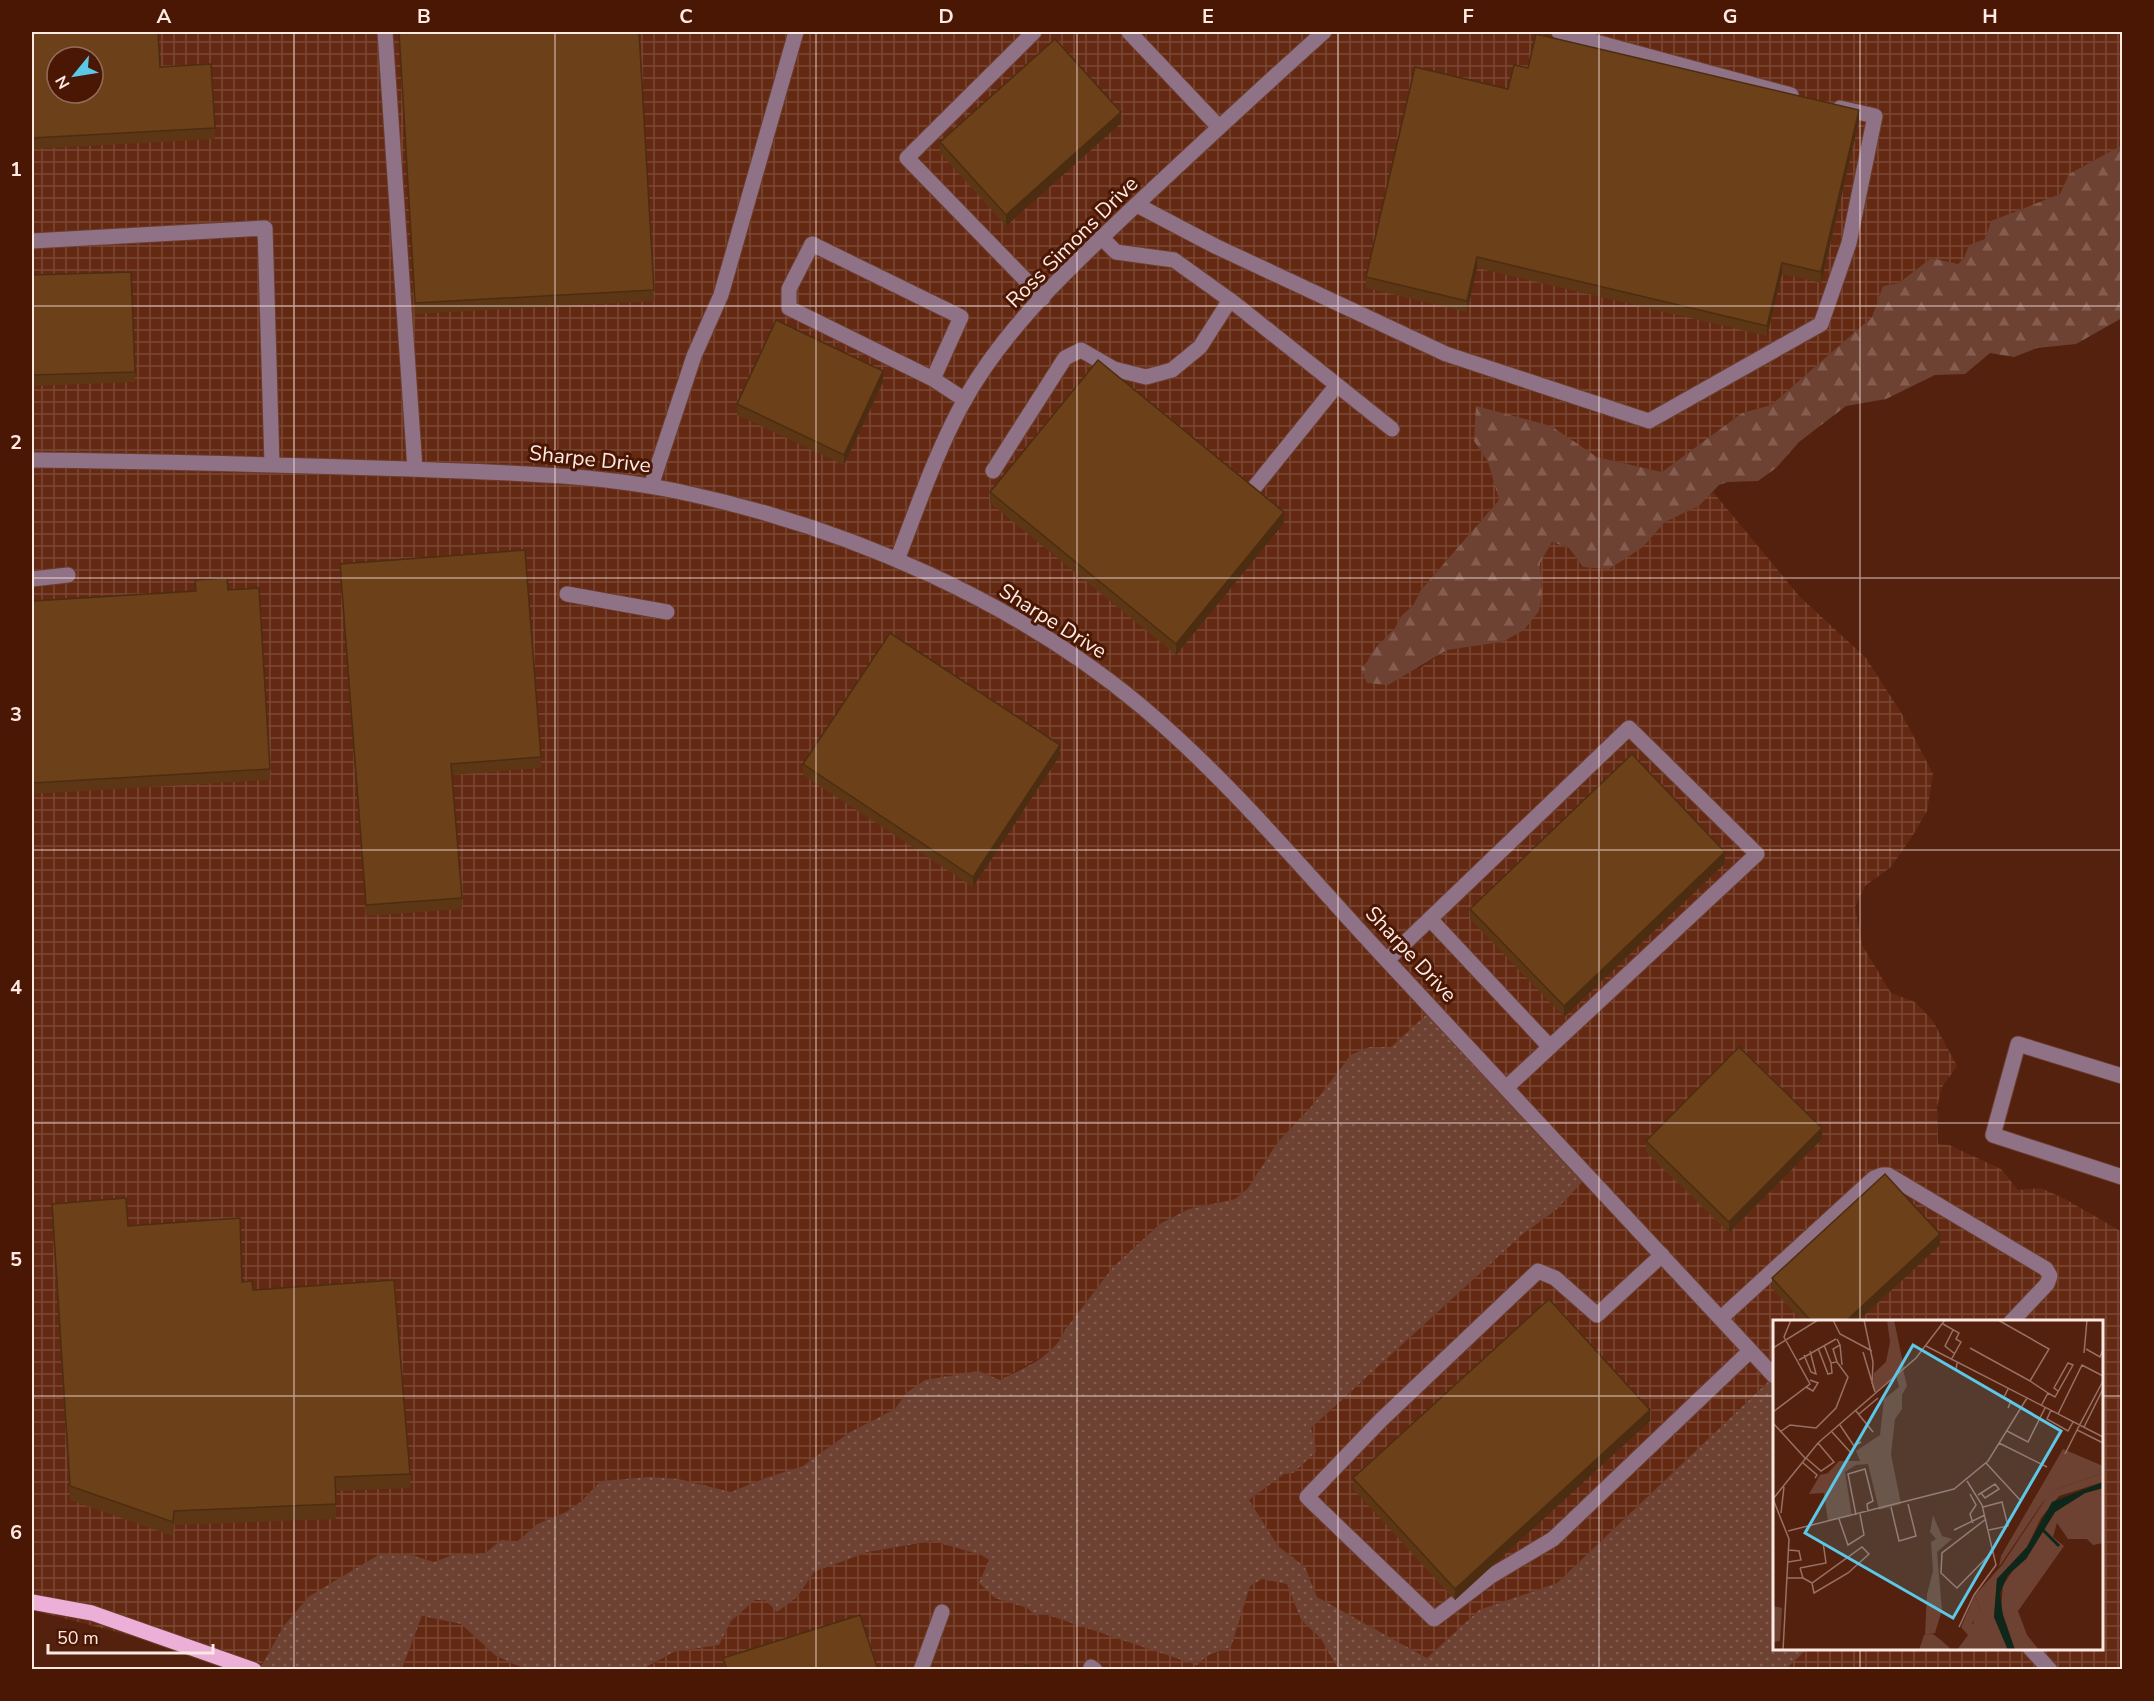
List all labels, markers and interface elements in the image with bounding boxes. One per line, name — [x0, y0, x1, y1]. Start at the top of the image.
text: A — [157, 3, 172, 30]
text: B — [417, 3, 431, 30]
text: C — [679, 3, 693, 30]
text: D — [938, 3, 954, 30]
text: E — [1202, 3, 1214, 30]
text: F — [1462, 3, 1474, 30]
text: G — [1723, 3, 1737, 30]
text: H — [1982, 3, 1998, 30]
north arrow — [45, 45, 105, 105]
text: N — [50, 71, 75, 93]
text: 1 — [10, 156, 22, 183]
street label: Ross Simons Drive — [1000, 170, 1144, 314]
text: 2 — [10, 429, 22, 456]
street label: Sharpe Drive — [528, 439, 652, 479]
street label: Sharpe Drive — [994, 577, 1112, 665]
text: 3 — [10, 701, 22, 728]
street label: Sharpe Drive — [1359, 900, 1463, 1008]
text: 4 — [10, 974, 22, 1001]
text: 5 — [10, 1246, 22, 1273]
inset map — [1773, 1320, 2103, 1650]
text: 6 — [10, 1519, 22, 1546]
scale bar — [48, 1617, 213, 1655]
text: 50 m — [57, 1626, 99, 1650]

